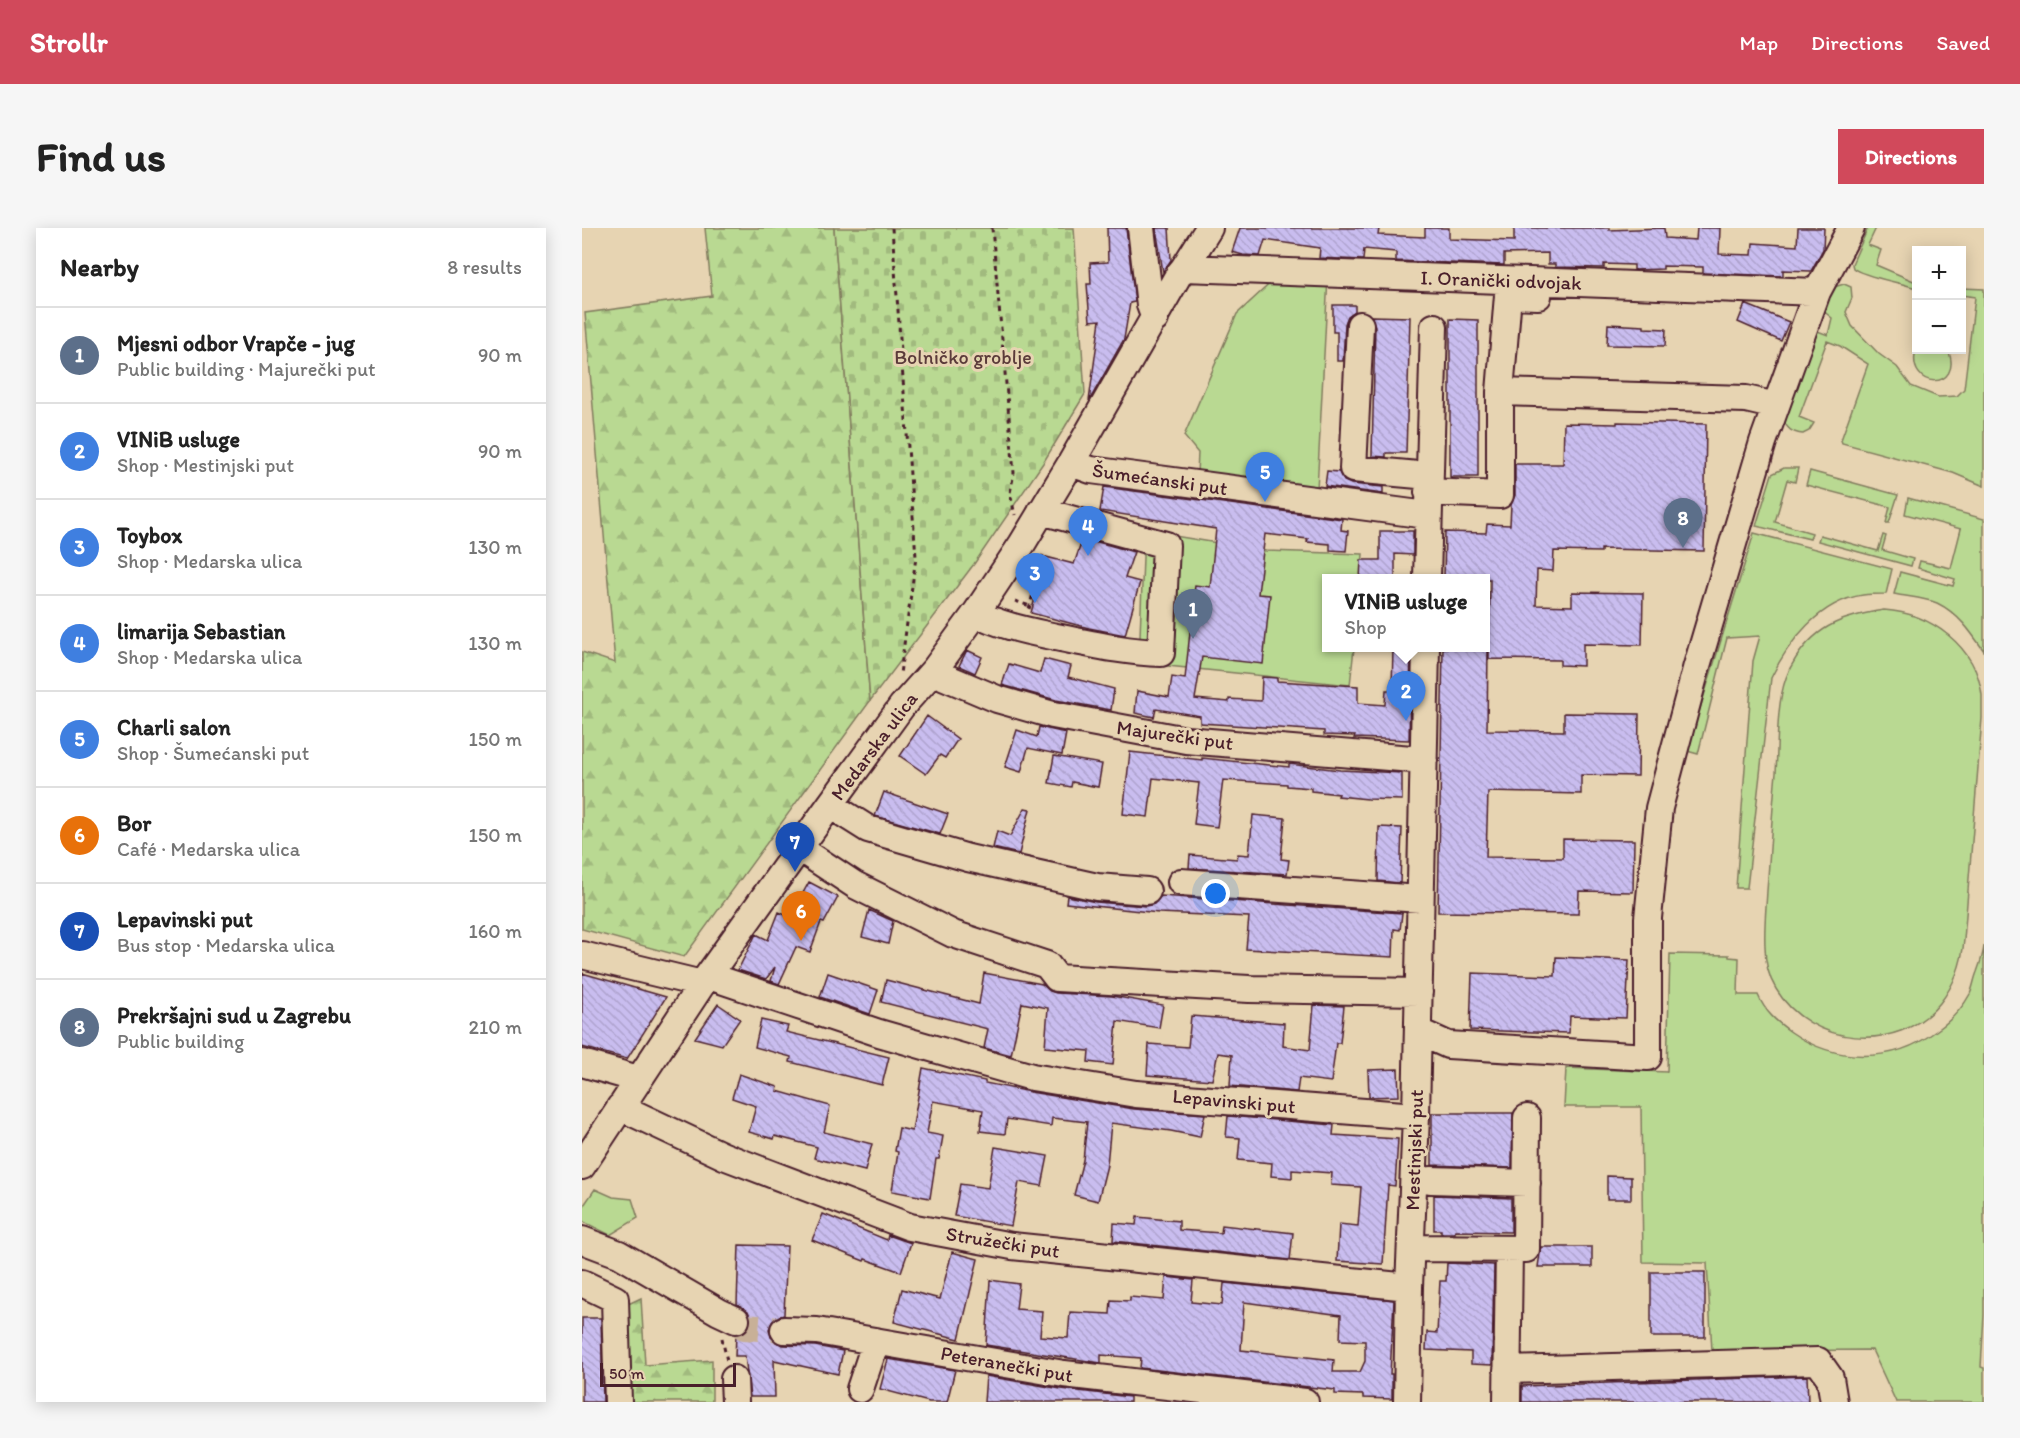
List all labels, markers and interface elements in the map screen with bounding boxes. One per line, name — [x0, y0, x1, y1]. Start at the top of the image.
text: Strollr — [30, 25, 108, 59]
text: Map — [1740, 30, 1778, 55]
text: Directions — [1811, 30, 1903, 55]
text: Saved — [1936, 30, 1990, 55]
button: Directions — [1838, 129, 1984, 184]
text: Find us — [36, 131, 166, 182]
map controls — [1912, 246, 1966, 354]
button: + — [1912, 246, 1966, 300]
text: Nearby — [60, 251, 139, 283]
text: 8 results — [447, 255, 522, 279]
street label: I. Oranički odvojak — [1420, 265, 1583, 295]
button: − — [1912, 300, 1966, 354]
text: Mjesni odbor Vrapče - jug — [117, 330, 355, 357]
text: 1 — [75, 343, 84, 367]
text: 90 m — [478, 343, 522, 367]
park label: Bolničko groblje — [894, 345, 1032, 369]
text: Public building · Majurečki put — [117, 357, 376, 381]
text: VINiB usluge — [117, 426, 240, 453]
text: 2 — [74, 439, 85, 463]
text: 90 m — [478, 439, 522, 463]
pin: 5 — [1246, 452, 1284, 502]
text: Shop · Mestinjski put — [117, 453, 294, 477]
street label: Šumećanski put — [1091, 458, 1229, 500]
pin: 8 — [1664, 498, 1702, 548]
pin: 4 — [1068, 506, 1108, 556]
text: Toybox — [117, 522, 182, 549]
text: 3 — [74, 535, 85, 559]
text: 130 m — [468, 535, 522, 559]
text: Shop · Medarska ulica — [117, 549, 302, 573]
pin: 3 — [1016, 554, 1054, 603]
popup — [1322, 574, 1490, 652]
text: VINiB usluge — [1344, 588, 1468, 615]
pin: 1 — [1174, 590, 1212, 639]
text: Shop — [1344, 615, 1387, 639]
text: limarija Sebastian — [117, 618, 286, 645]
text: 4 — [73, 631, 86, 655]
text: 130 m — [468, 631, 522, 655]
text: Shop · Medarska ulica — [117, 645, 302, 669]
pin: 2 — [1386, 672, 1426, 721]
street label: Medarska ulica — [825, 687, 923, 805]
text: Charli salon — [117, 714, 231, 741]
street label: Majurečki put — [1115, 715, 1235, 755]
text: 5 — [74, 727, 85, 751]
text: 150 m — [469, 727, 522, 751]
text: Shop · Šumećanski put — [117, 741, 309, 765]
text: Bor — [117, 810, 151, 837]
pin: 7 — [776, 822, 814, 872]
text: 6 — [74, 823, 85, 847]
text: 150 m — [469, 823, 522, 847]
text: Café · Medarska ulica — [117, 837, 300, 861]
your location — [1201, 879, 1230, 908]
pin: 6 — [782, 892, 820, 941]
text: Lepavinski put — [117, 906, 253, 933]
text: 7 — [75, 919, 84, 943]
text: 160 m — [469, 919, 522, 943]
text: Bus stop · Medarska ulica — [117, 933, 335, 957]
text: Prekršajni sud u Zagrebu — [117, 1002, 351, 1029]
text: 8 — [74, 1015, 85, 1039]
text: 210 m — [469, 1015, 522, 1039]
text: Public building — [117, 1029, 244, 1053]
street label: Lepavinski put — [1171, 1084, 1297, 1118]
street label: Mestinjski put — [1400, 1089, 1428, 1211]
street label: Stružečki put — [945, 1221, 1062, 1263]
street label: Peteranečki put — [939, 1341, 1075, 1387]
scale bar — [600, 1360, 736, 1388]
text: 50 m — [609, 1364, 644, 1383]

